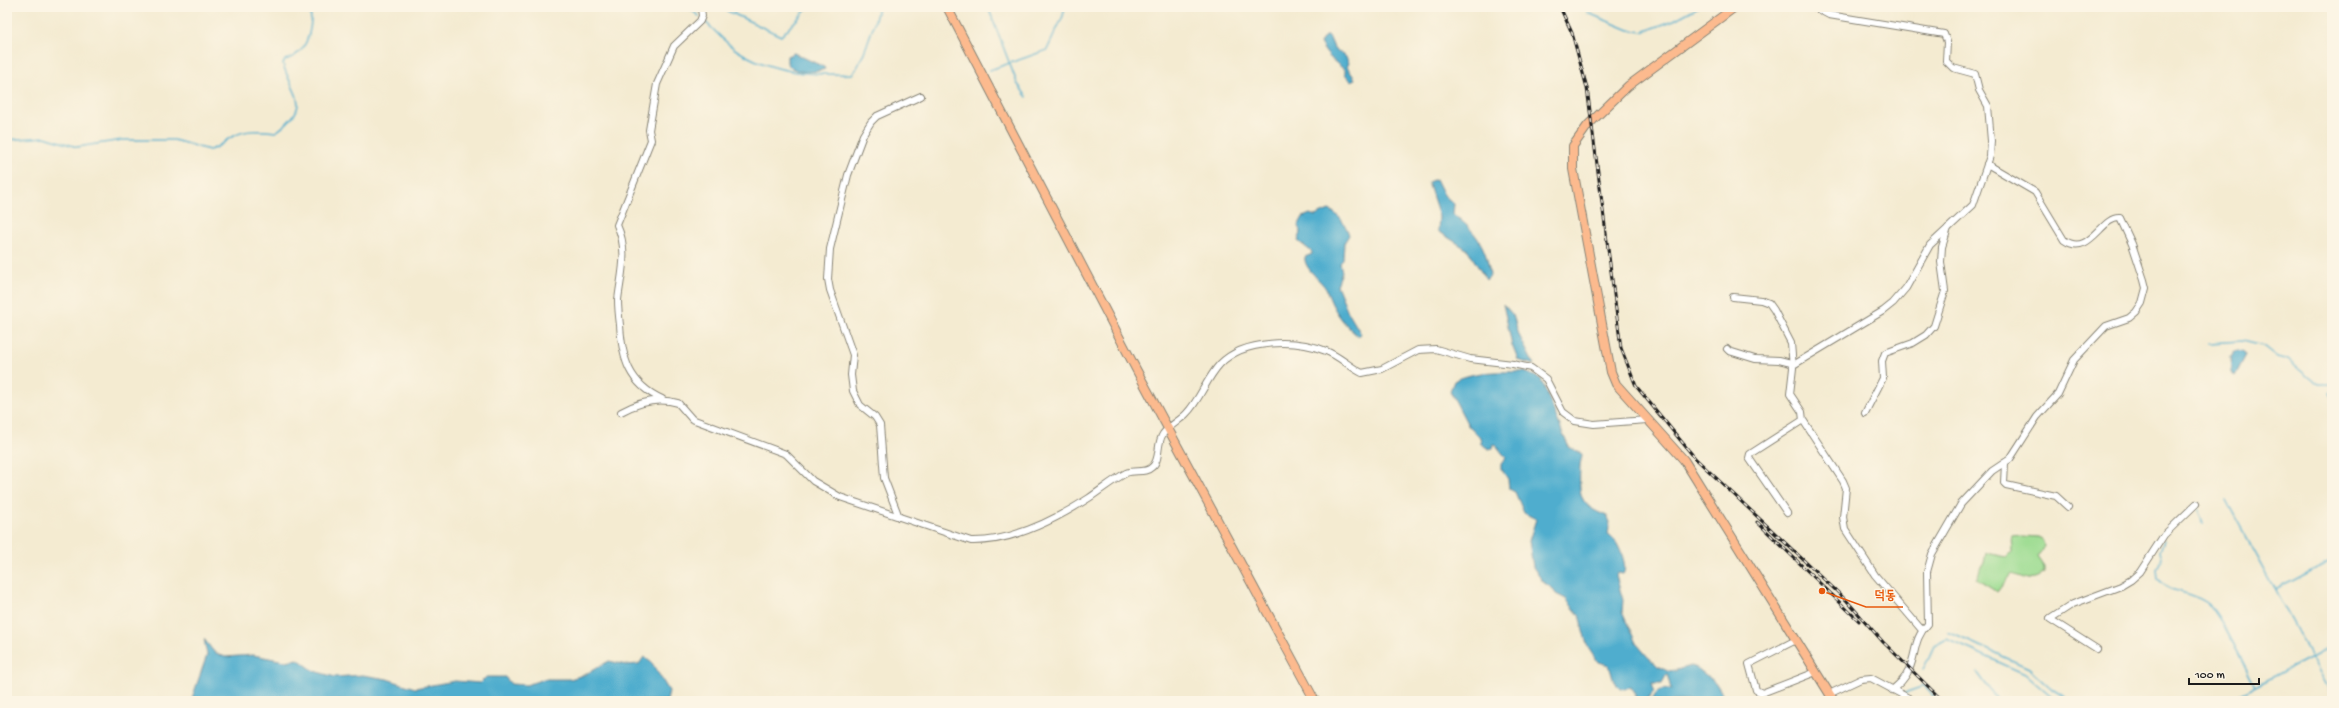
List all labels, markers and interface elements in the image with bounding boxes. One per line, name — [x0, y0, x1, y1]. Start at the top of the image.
callout: 덕동 — [1866, 582, 1903, 607]
text: 덕동 — [1875, 589, 1896, 604]
scale bar — [2189, 660, 2259, 686]
text: 100 m — [2194, 669, 2225, 683]

